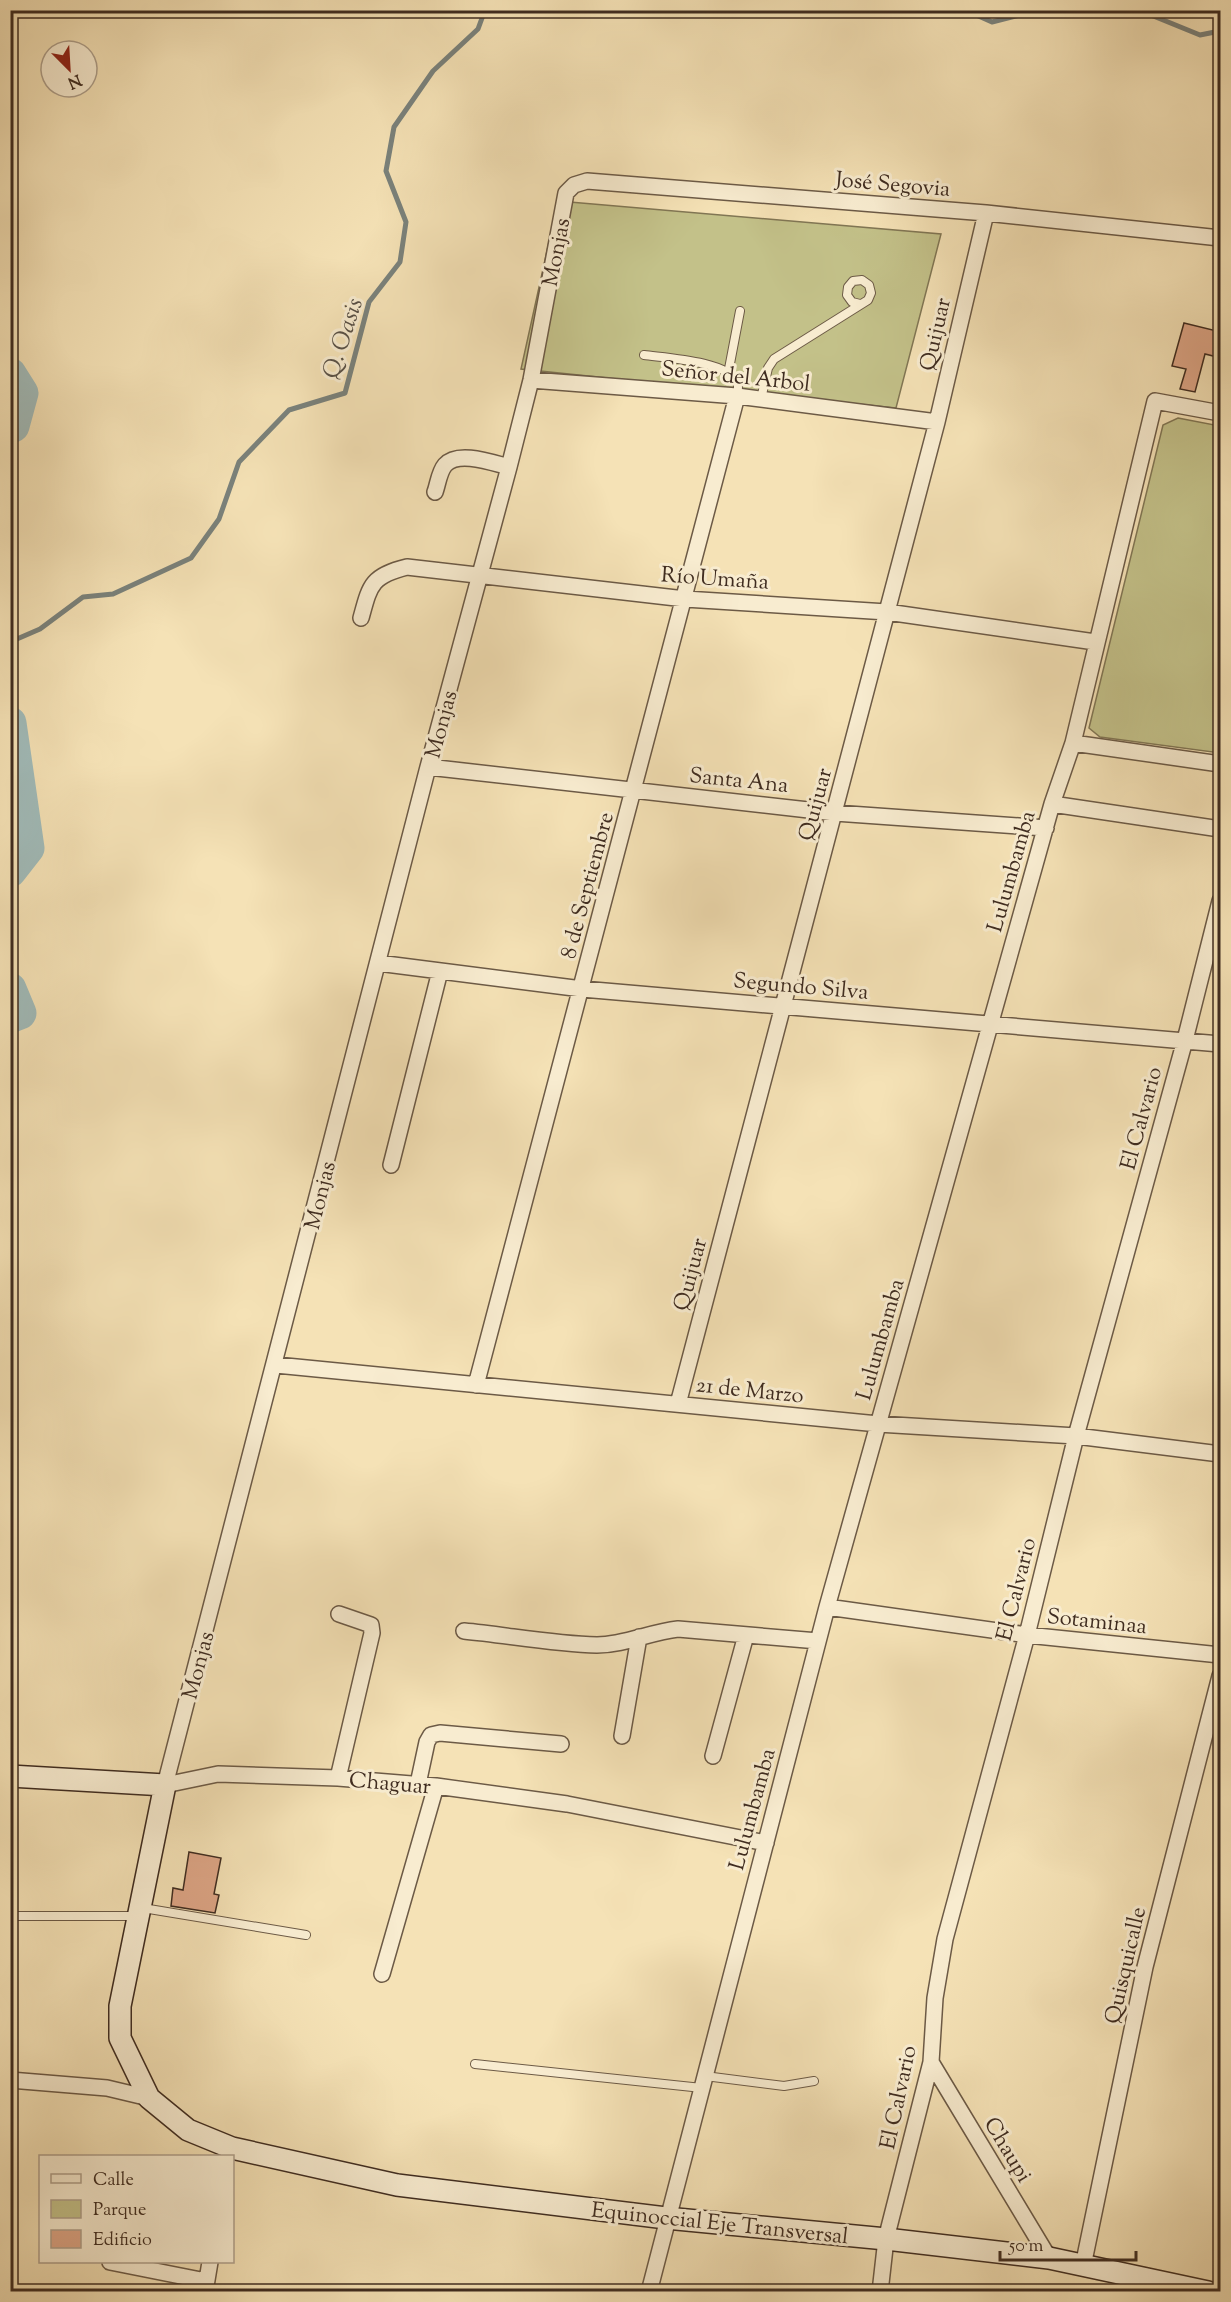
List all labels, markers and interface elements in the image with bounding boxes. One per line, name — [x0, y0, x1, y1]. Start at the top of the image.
north arrow — [39, 39, 99, 99]
text: N — [63, 67, 85, 94]
street label: José Segovia — [833, 165, 952, 207]
street label: Monjas — [536, 215, 580, 290]
water label: Q. Oasis — [315, 294, 373, 383]
street label: Quijuar — [913, 295, 961, 374]
street label: Señor del Arbol — [660, 354, 812, 402]
street label: Río Umaña — [660, 560, 770, 600]
street label: Monjas — [418, 687, 467, 762]
street label: Santa Ana — [688, 761, 790, 803]
street label: Quijuar — [792, 765, 842, 845]
street label: Lulumbamba — [980, 807, 1045, 936]
street label: 8 de Septiembre — [554, 809, 624, 963]
street label: Segundo Silva — [732, 966, 870, 1010]
street label: El Calvario — [1114, 1064, 1172, 1174]
street label: Monjas — [298, 1158, 346, 1233]
street label: Quijuar — [667, 1235, 717, 1315]
street label: Lulumbamba — [849, 1275, 914, 1404]
street label: 21 de Marzo — [694, 1370, 805, 1414]
street label: El Calvario — [990, 1535, 1046, 1645]
street label: Sotaminaa — [1045, 1602, 1148, 1644]
street label: Monjas — [175, 1628, 224, 1703]
street label: Lulumbamba — [722, 1745, 786, 1874]
street label: Chaguar — [348, 1765, 432, 1805]
street label: Quisquicalle — [1098, 1904, 1156, 2027]
street label: El Calvario — [873, 2043, 927, 2152]
street label: Chaupi — [974, 2112, 1039, 2189]
legend — [39, 2155, 234, 2263]
text: Calle — [93, 2168, 134, 2194]
street label: Equinoccial Eje Transversal — [589, 2196, 850, 2254]
text: Parque — [93, 2198, 146, 2224]
scale bar — [1000, 2224, 1136, 2262]
text: Edificio — [93, 2228, 152, 2254]
text: 50 m — [1008, 2234, 1044, 2260]

